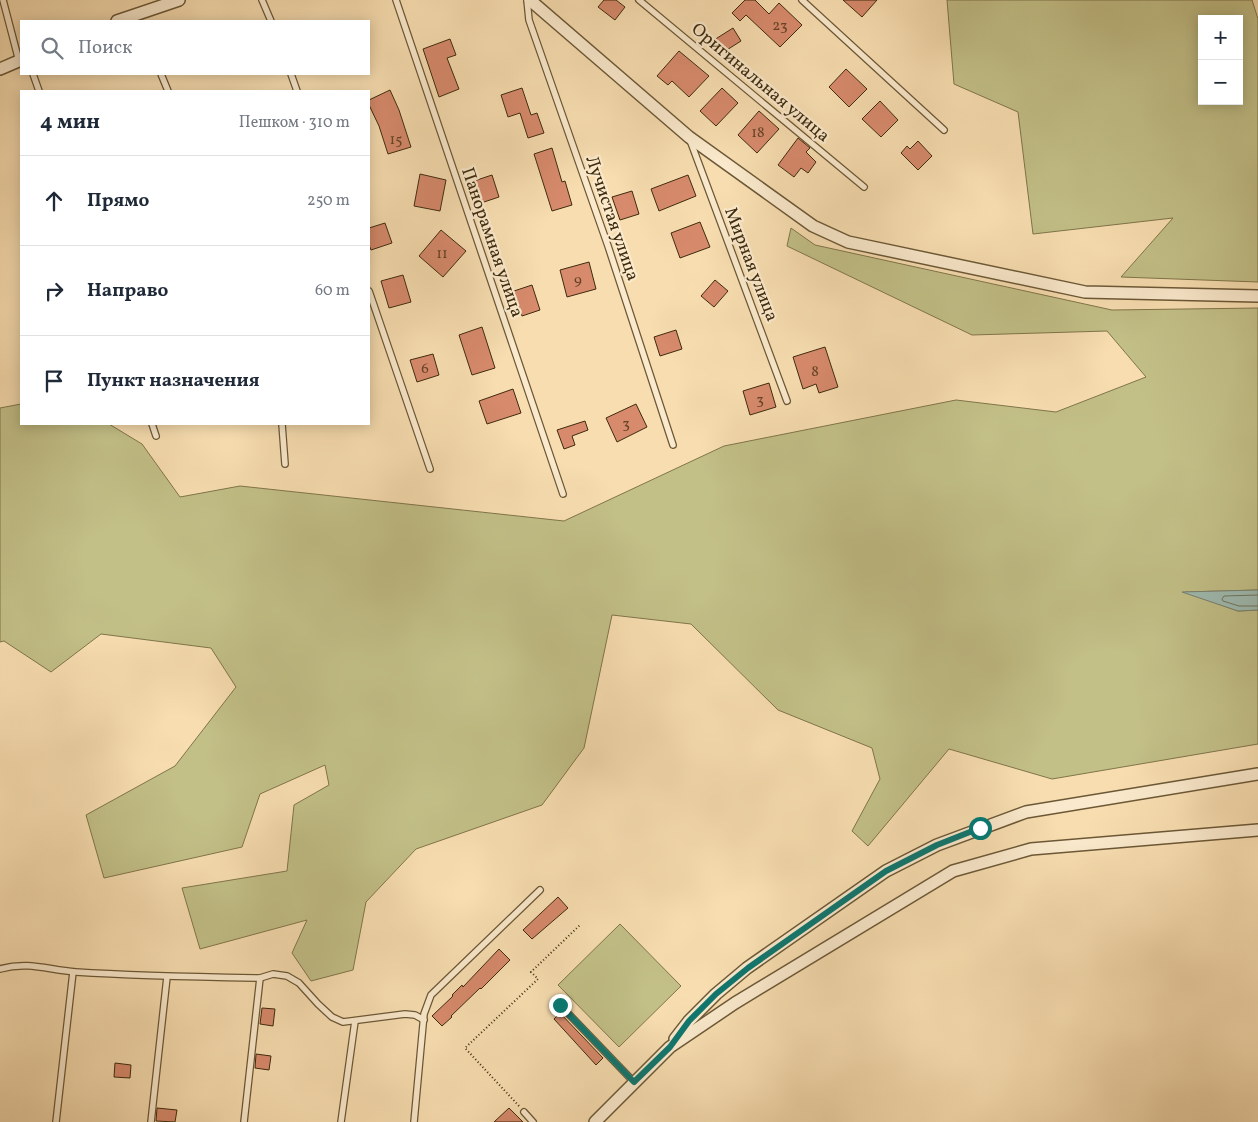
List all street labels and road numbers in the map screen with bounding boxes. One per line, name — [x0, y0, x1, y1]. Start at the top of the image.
street label: Оригинальная улица — [685, 18, 835, 149]
street label: Лучистая улица — [578, 153, 645, 284]
street label: Панорамная улица — [454, 164, 529, 321]
street label: Мирная улица — [717, 204, 784, 325]

